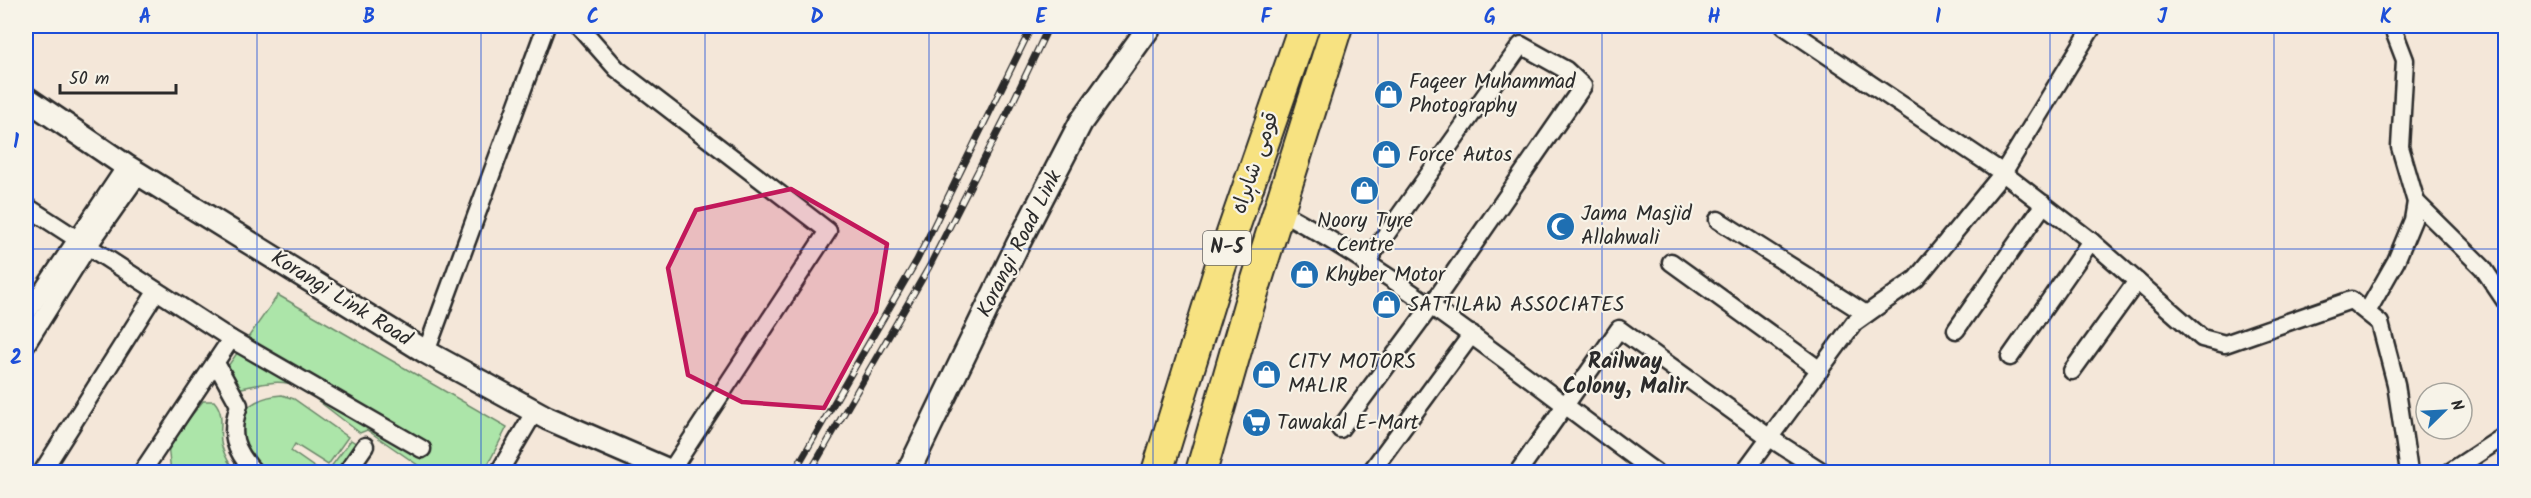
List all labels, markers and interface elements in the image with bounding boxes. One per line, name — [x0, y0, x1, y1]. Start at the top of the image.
text: A — [139, 2, 151, 34]
text: B — [363, 2, 375, 34]
text: C — [587, 2, 599, 34]
text: D — [810, 2, 824, 34]
text: E — [1035, 2, 1047, 34]
text: F — [1261, 2, 1273, 34]
text: G — [1484, 2, 1496, 34]
text: H — [1707, 2, 1721, 34]
text: I — [1935, 2, 1941, 34]
text: J — [2157, 2, 2168, 34]
text: K — [2380, 2, 2392, 34]
scale bar — [60, 57, 176, 95]
text: 50 m — [69, 65, 109, 94]
place label: Faqeer Muhammad Photography — [1409, 66, 1576, 123]
shop icon: Faqeer Muhammad Photography — [1372, 78, 1404, 110]
street label: قومی شاہراہ — [1223, 108, 1289, 218]
text: 1 — [13, 127, 19, 159]
shop icon: Force Autos — [1371, 139, 1403, 171]
place label: Force Autos — [1408, 139, 1512, 172]
street label: Korangi Road Link — [969, 164, 1071, 323]
shop icon: Noory Tyre Centre — [1349, 174, 1381, 206]
place label: Jama Masjid Allahwali — [1581, 198, 1692, 255]
place label: Noory Tyre Centre — [1317, 205, 1414, 262]
mosque icon: Jama Masjid Allahwali — [1544, 210, 1576, 242]
road number: N-5 — [1203, 231, 1251, 265]
street label: Korangi Link Road — [264, 242, 419, 356]
shop icon: Khyber Motor — [1288, 259, 1320, 291]
place label: Khyber Motor — [1325, 259, 1446, 292]
shop icon: SATTILAW ASSOCIATES — [1371, 289, 1403, 321]
place label: SATTILAW ASSOCIATES — [1408, 289, 1624, 322]
text: 2 — [10, 343, 22, 375]
district label: Railway Colony, Malir — [1563, 345, 1688, 405]
place label: CITY MOTORS MALIR — [1288, 346, 1416, 403]
shop icon: CITY MOTORS MALIR — [1251, 358, 1283, 390]
north arrow — [2414, 381, 2474, 441]
text: N — [2443, 396, 2470, 415]
supermarket icon: Tawakal E-Mart — [1240, 407, 1272, 439]
place label: Tawakal E-Mart — [1277, 407, 1420, 440]

